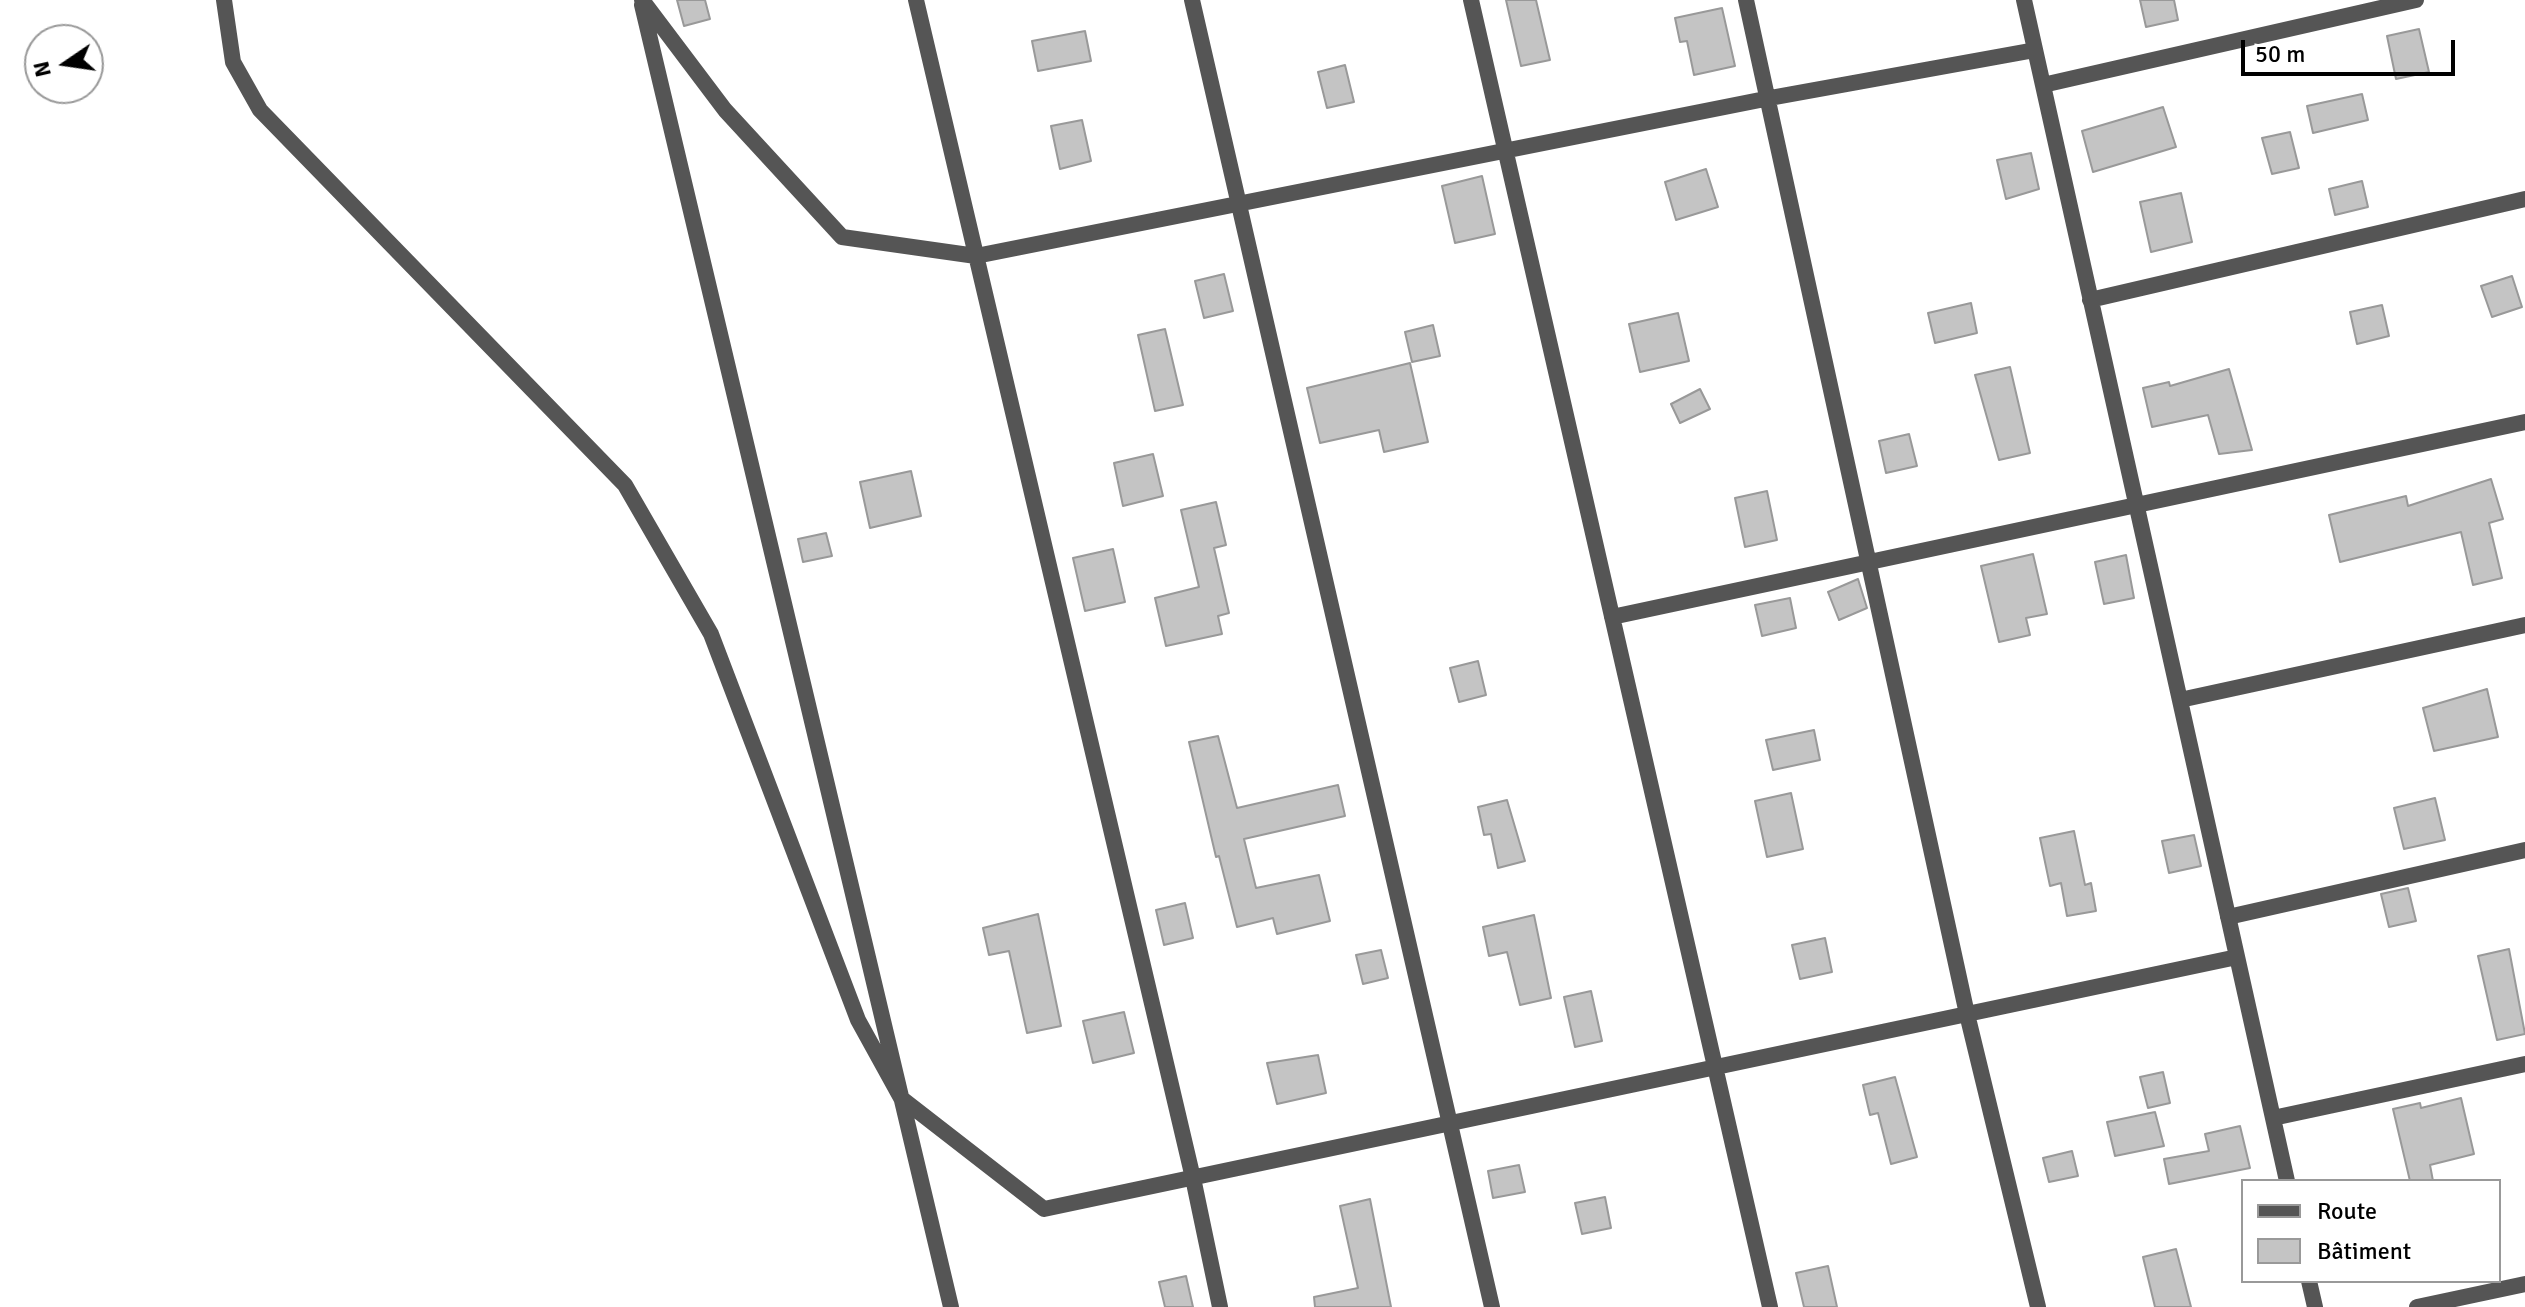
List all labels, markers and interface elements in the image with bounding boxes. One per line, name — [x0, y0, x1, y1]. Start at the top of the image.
north arrow — [24, 24, 104, 104]
scale bar — [2245, 24, 2459, 74]
text: 50 m — [2255, 39, 2305, 69]
text: N — [27, 59, 57, 80]
legend — [2241, 1179, 2501, 1283]
text: Route — [2317, 1196, 2377, 1226]
text: Bâtiment — [2317, 1236, 2411, 1266]

